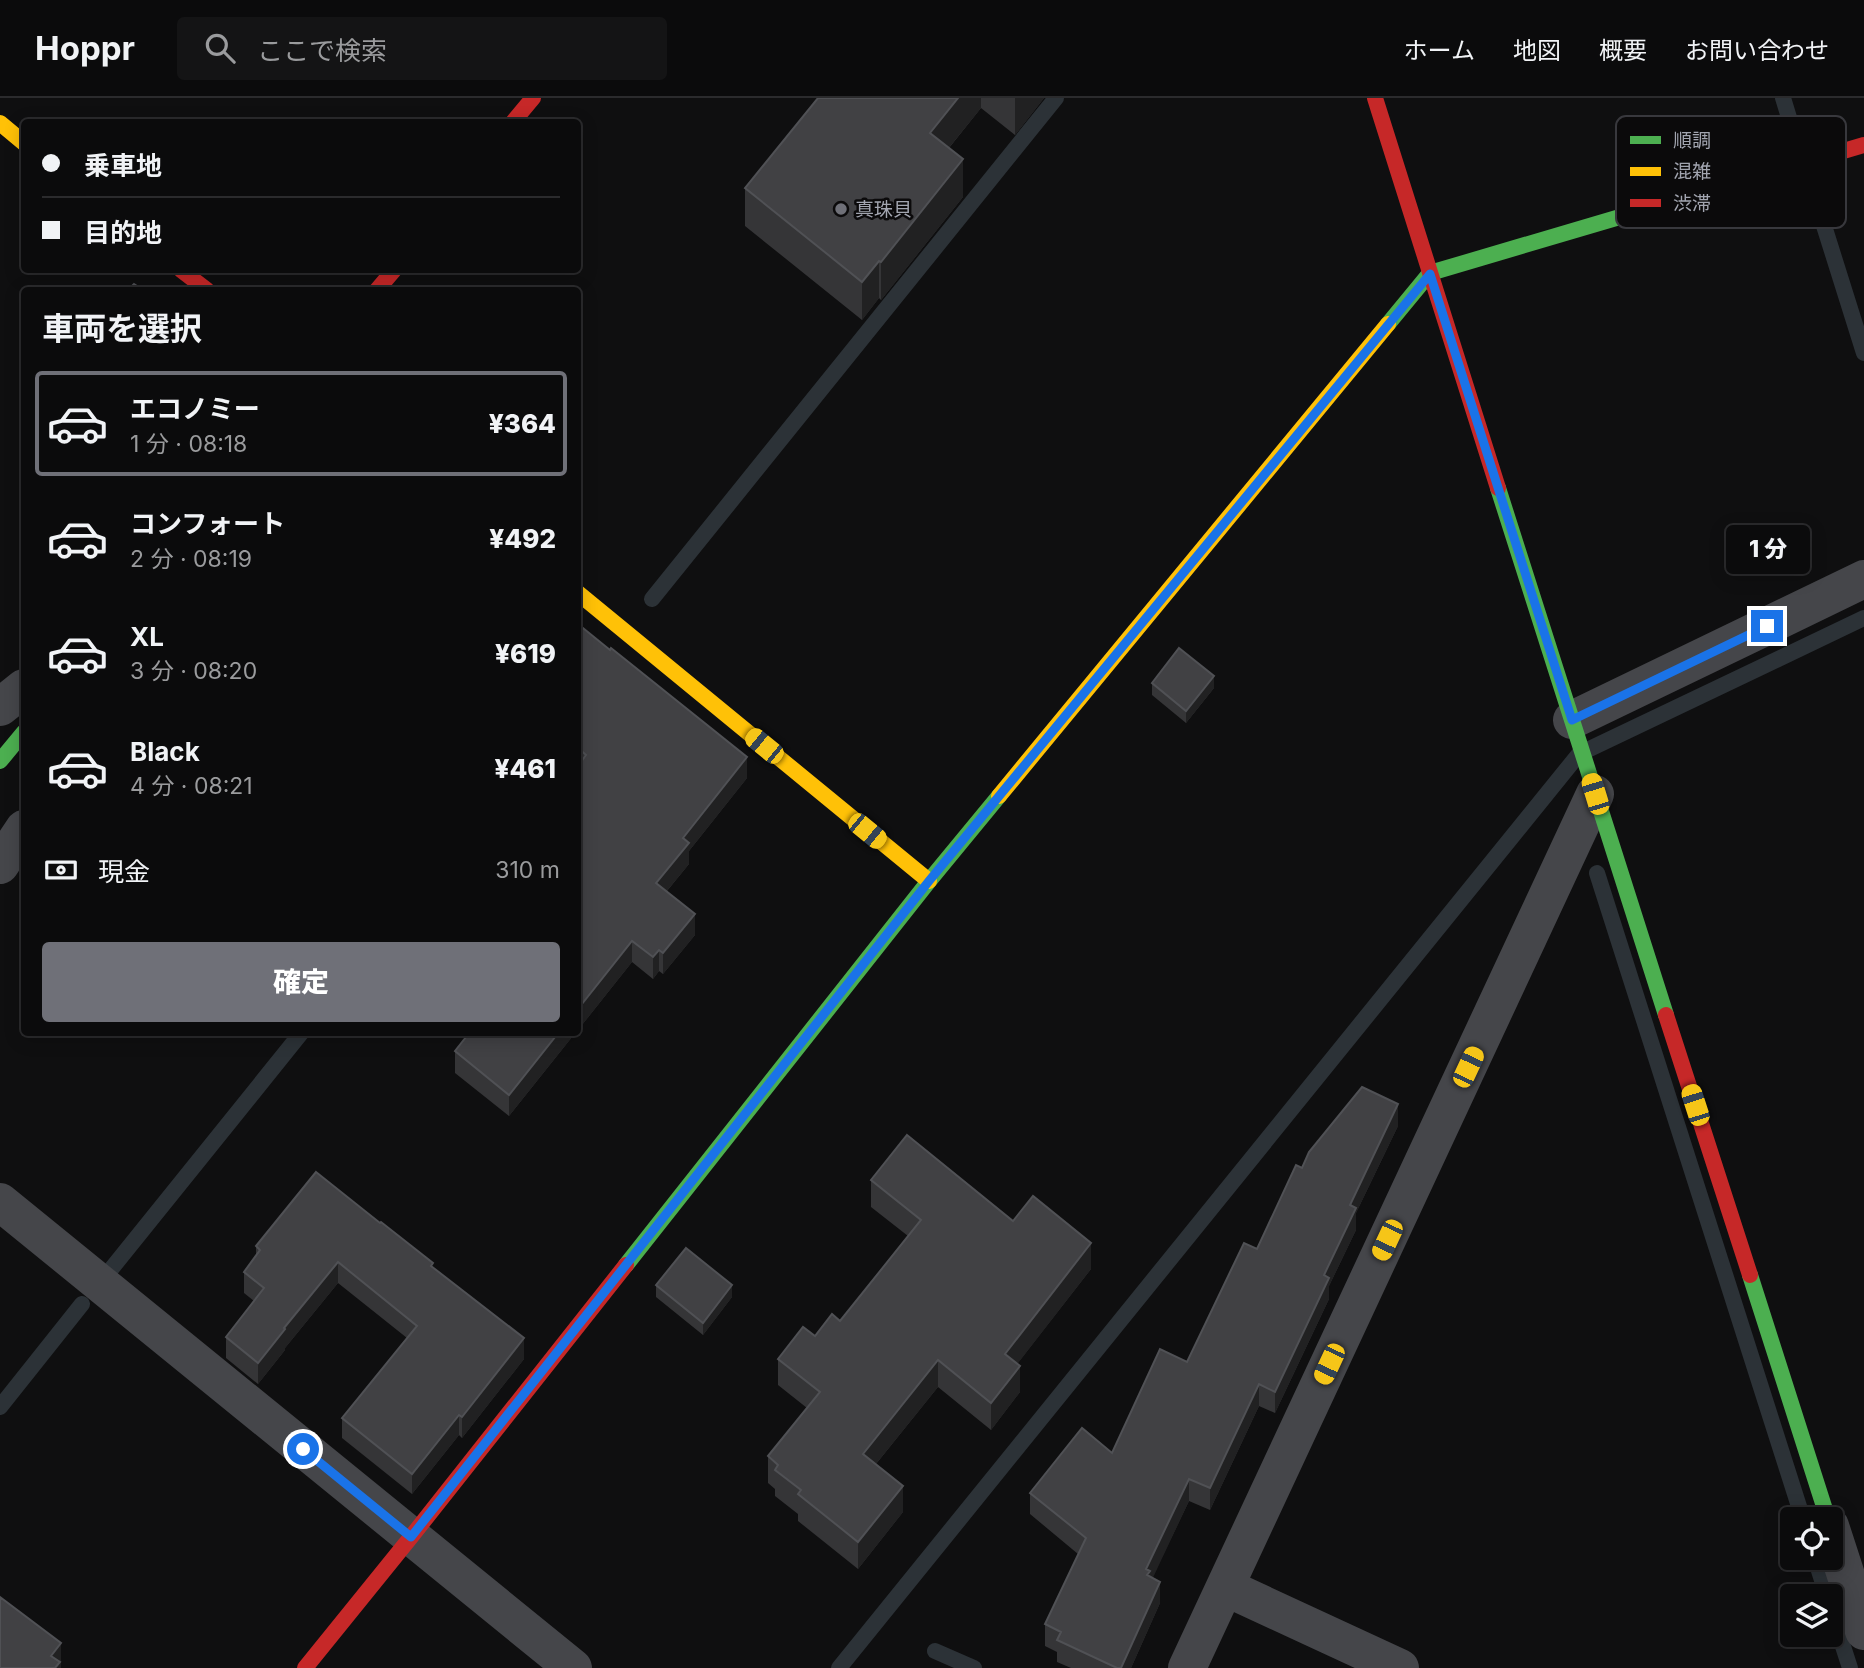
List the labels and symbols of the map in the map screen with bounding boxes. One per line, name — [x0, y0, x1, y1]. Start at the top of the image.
legend — [1616, 116, 1846, 228]
text: 順調 — [1673, 129, 1711, 152]
text: 混雑 — [1673, 160, 1711, 183]
text: 渋滞 — [1673, 192, 1711, 215]
place label: 真珠貝 — [855, 198, 912, 221]
marker: 真珠貝 — [833, 201, 849, 217]
callout: 1 分 — [1725, 524, 1809, 574]
route end — [1751, 610, 1783, 642]
car — [742, 725, 787, 767]
car — [1579, 771, 1612, 817]
car — [845, 810, 890, 852]
car — [1450, 1044, 1487, 1090]
car — [1679, 1082, 1712, 1128]
car — [1369, 1217, 1406, 1263]
car — [1311, 1341, 1348, 1387]
route start — [287, 1433, 319, 1465]

